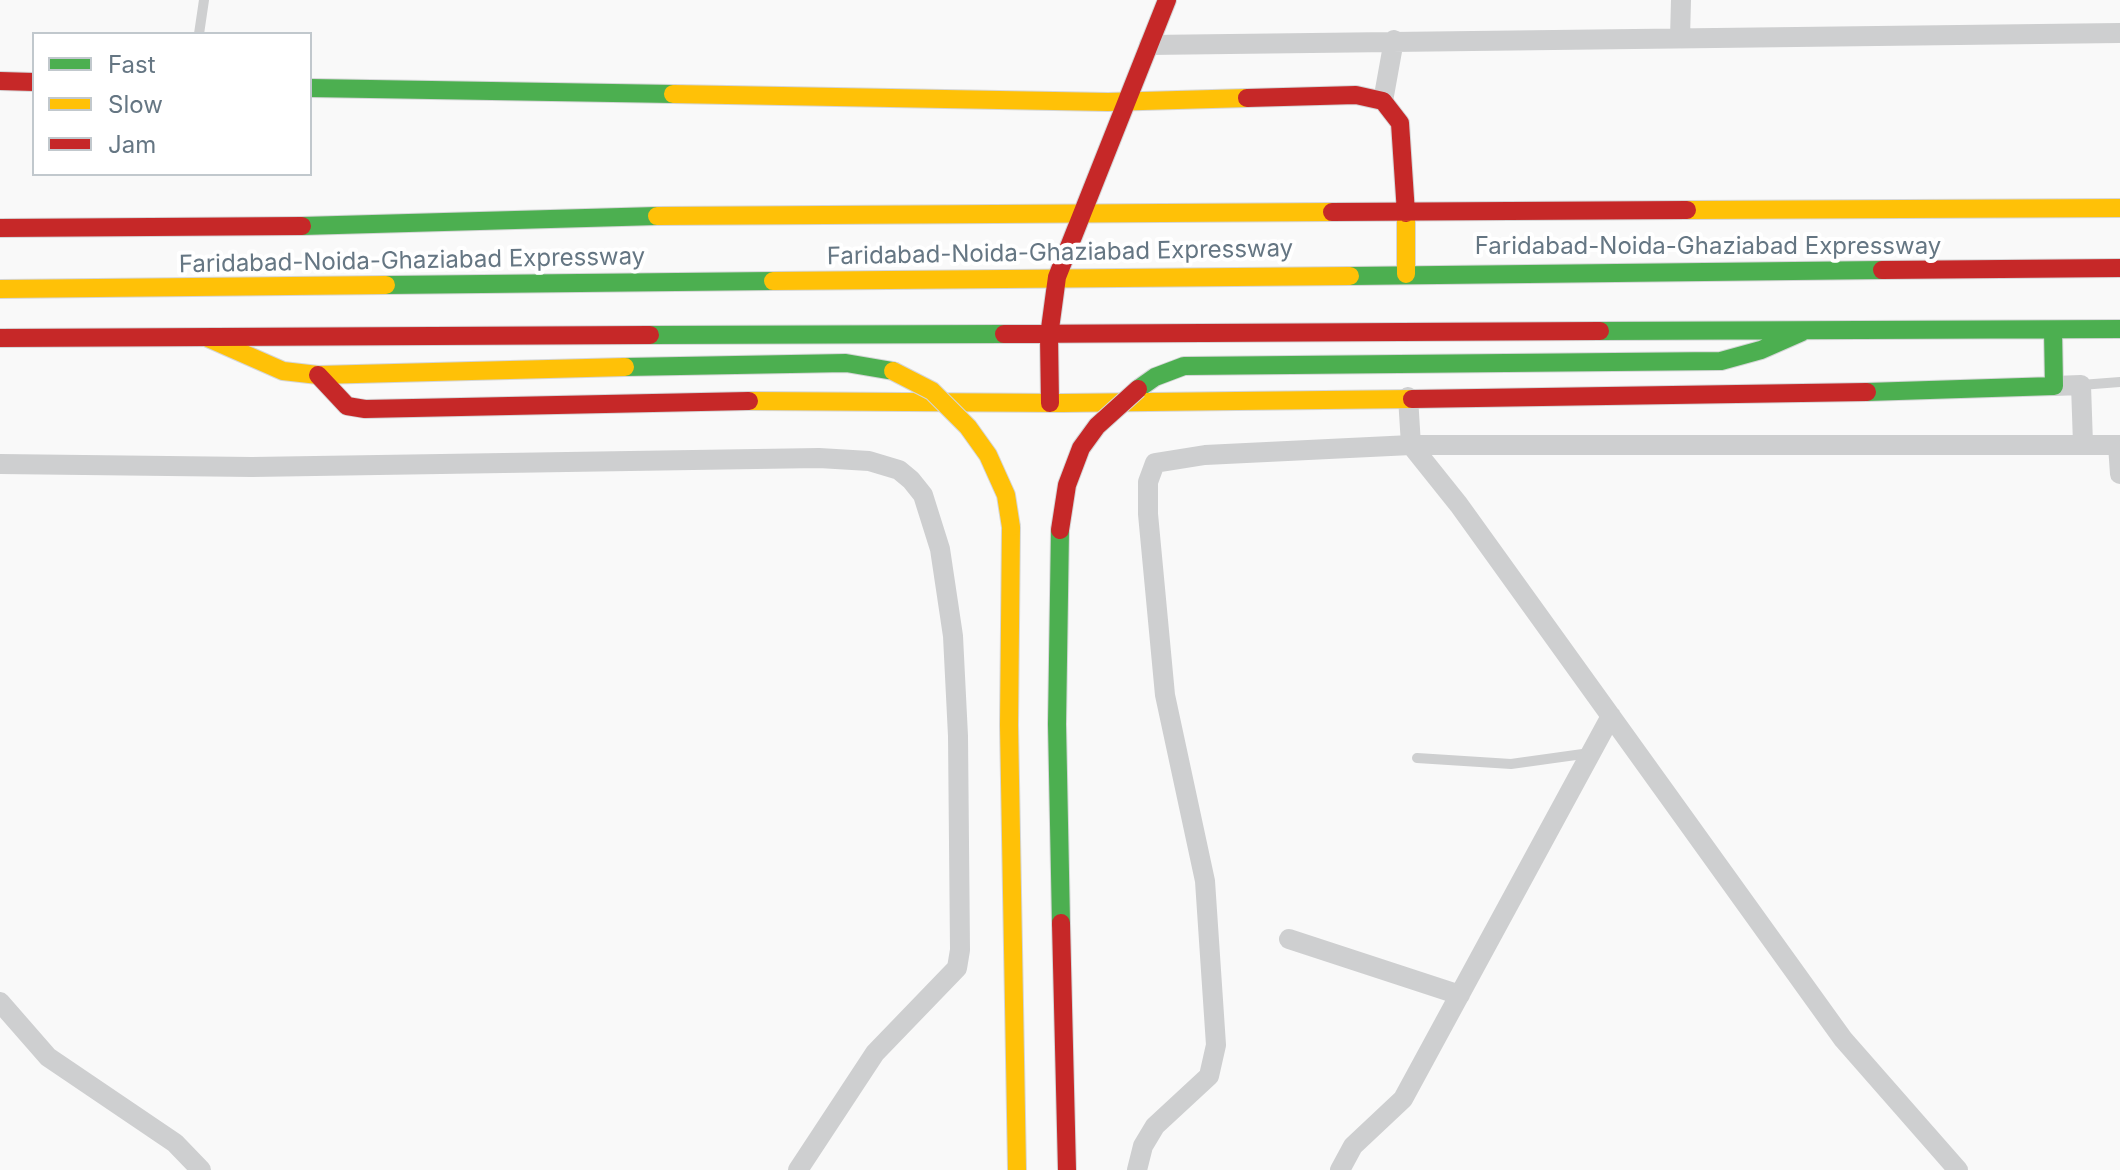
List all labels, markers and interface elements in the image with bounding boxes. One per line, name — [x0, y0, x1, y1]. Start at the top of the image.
legend — [32, 32, 312, 176]
text: Fast — [108, 50, 156, 79]
text: Slow — [108, 90, 163, 119]
text: Jam — [108, 130, 156, 159]
street label: Faridabad-Noida-Ghaziabad Expressway — [1475, 233, 1941, 261]
street label: Faridabad-Noida-Ghaziabad Expressway — [827, 235, 1293, 271]
street label: Faridabad-Noida-Ghaziabad Expressway — [179, 243, 645, 279]

